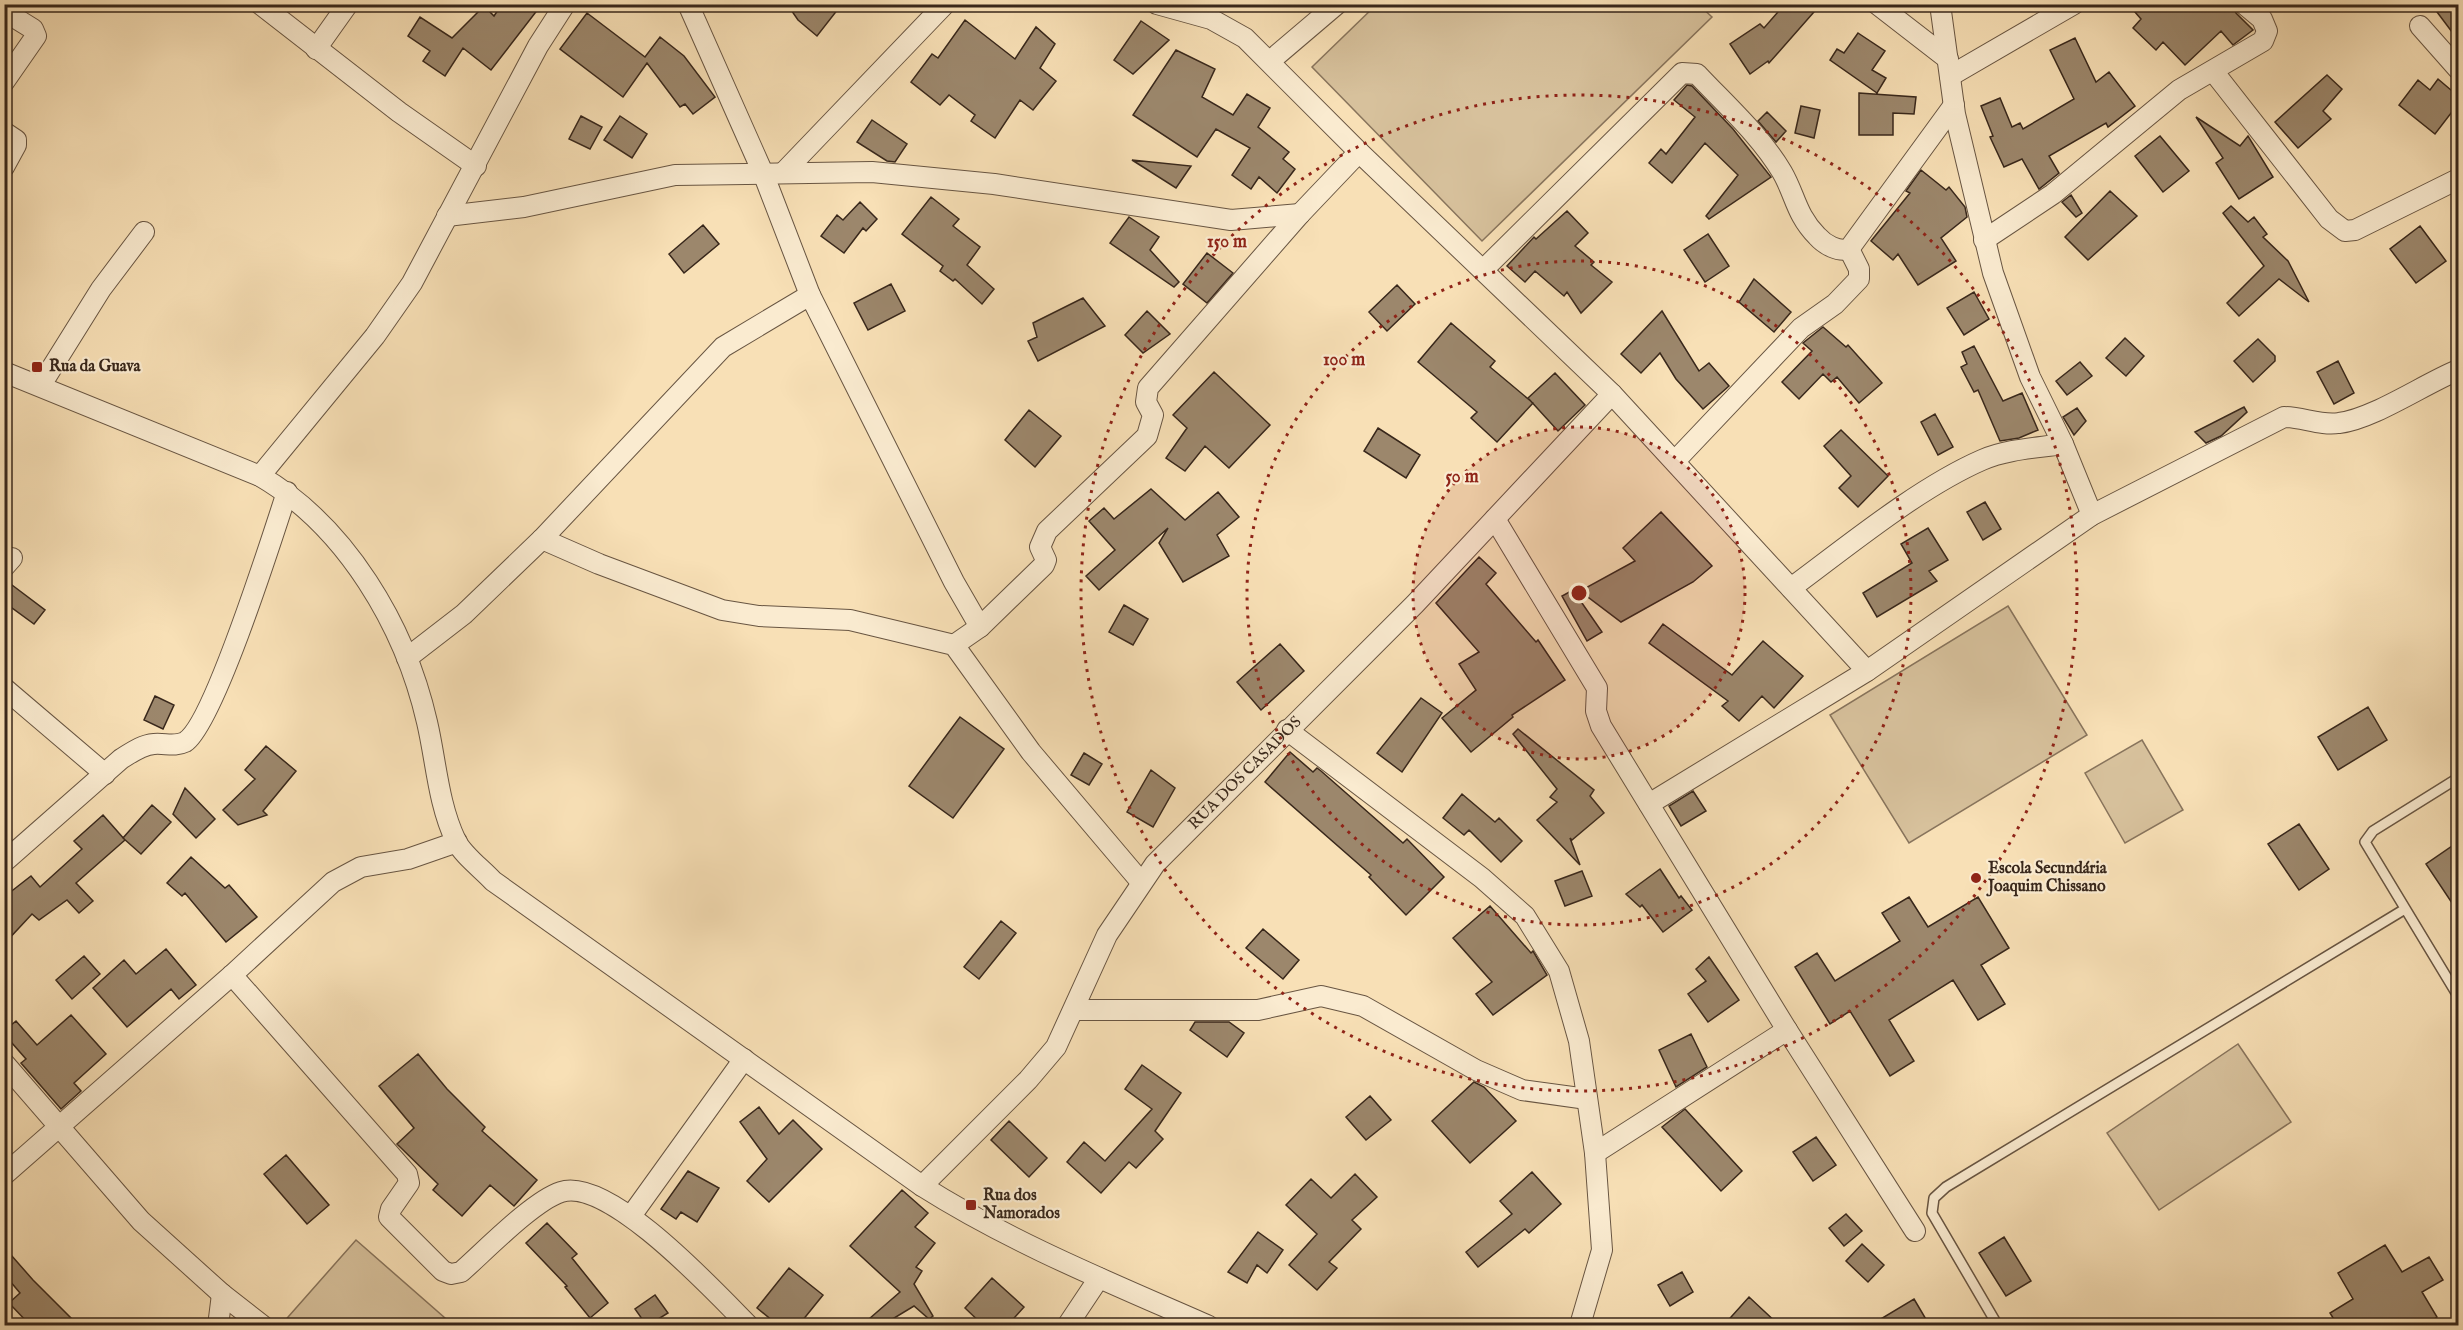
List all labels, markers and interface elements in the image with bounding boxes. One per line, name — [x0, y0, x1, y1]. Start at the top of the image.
text: 150 m — [1207, 231, 1247, 254]
text: 100 m — [1323, 349, 1365, 372]
place label: Rua da Guava — [49, 357, 142, 377]
marker: Rua da Guava — [30, 360, 44, 374]
text: 50 m — [1445, 466, 1479, 489]
centre of rings — [1569, 583, 1589, 603]
street label: RUA DOS CASADOS — [1185, 713, 1306, 834]
place label: Escola Secundária Joaquim Chissano — [1986, 859, 2108, 897]
marker: Escola Secundária Joaquim Chissano — [1969, 871, 1983, 885]
place label: Rua dos Namorados — [982, 1186, 1060, 1224]
marker: Rua dos Namorados — [964, 1198, 978, 1212]

